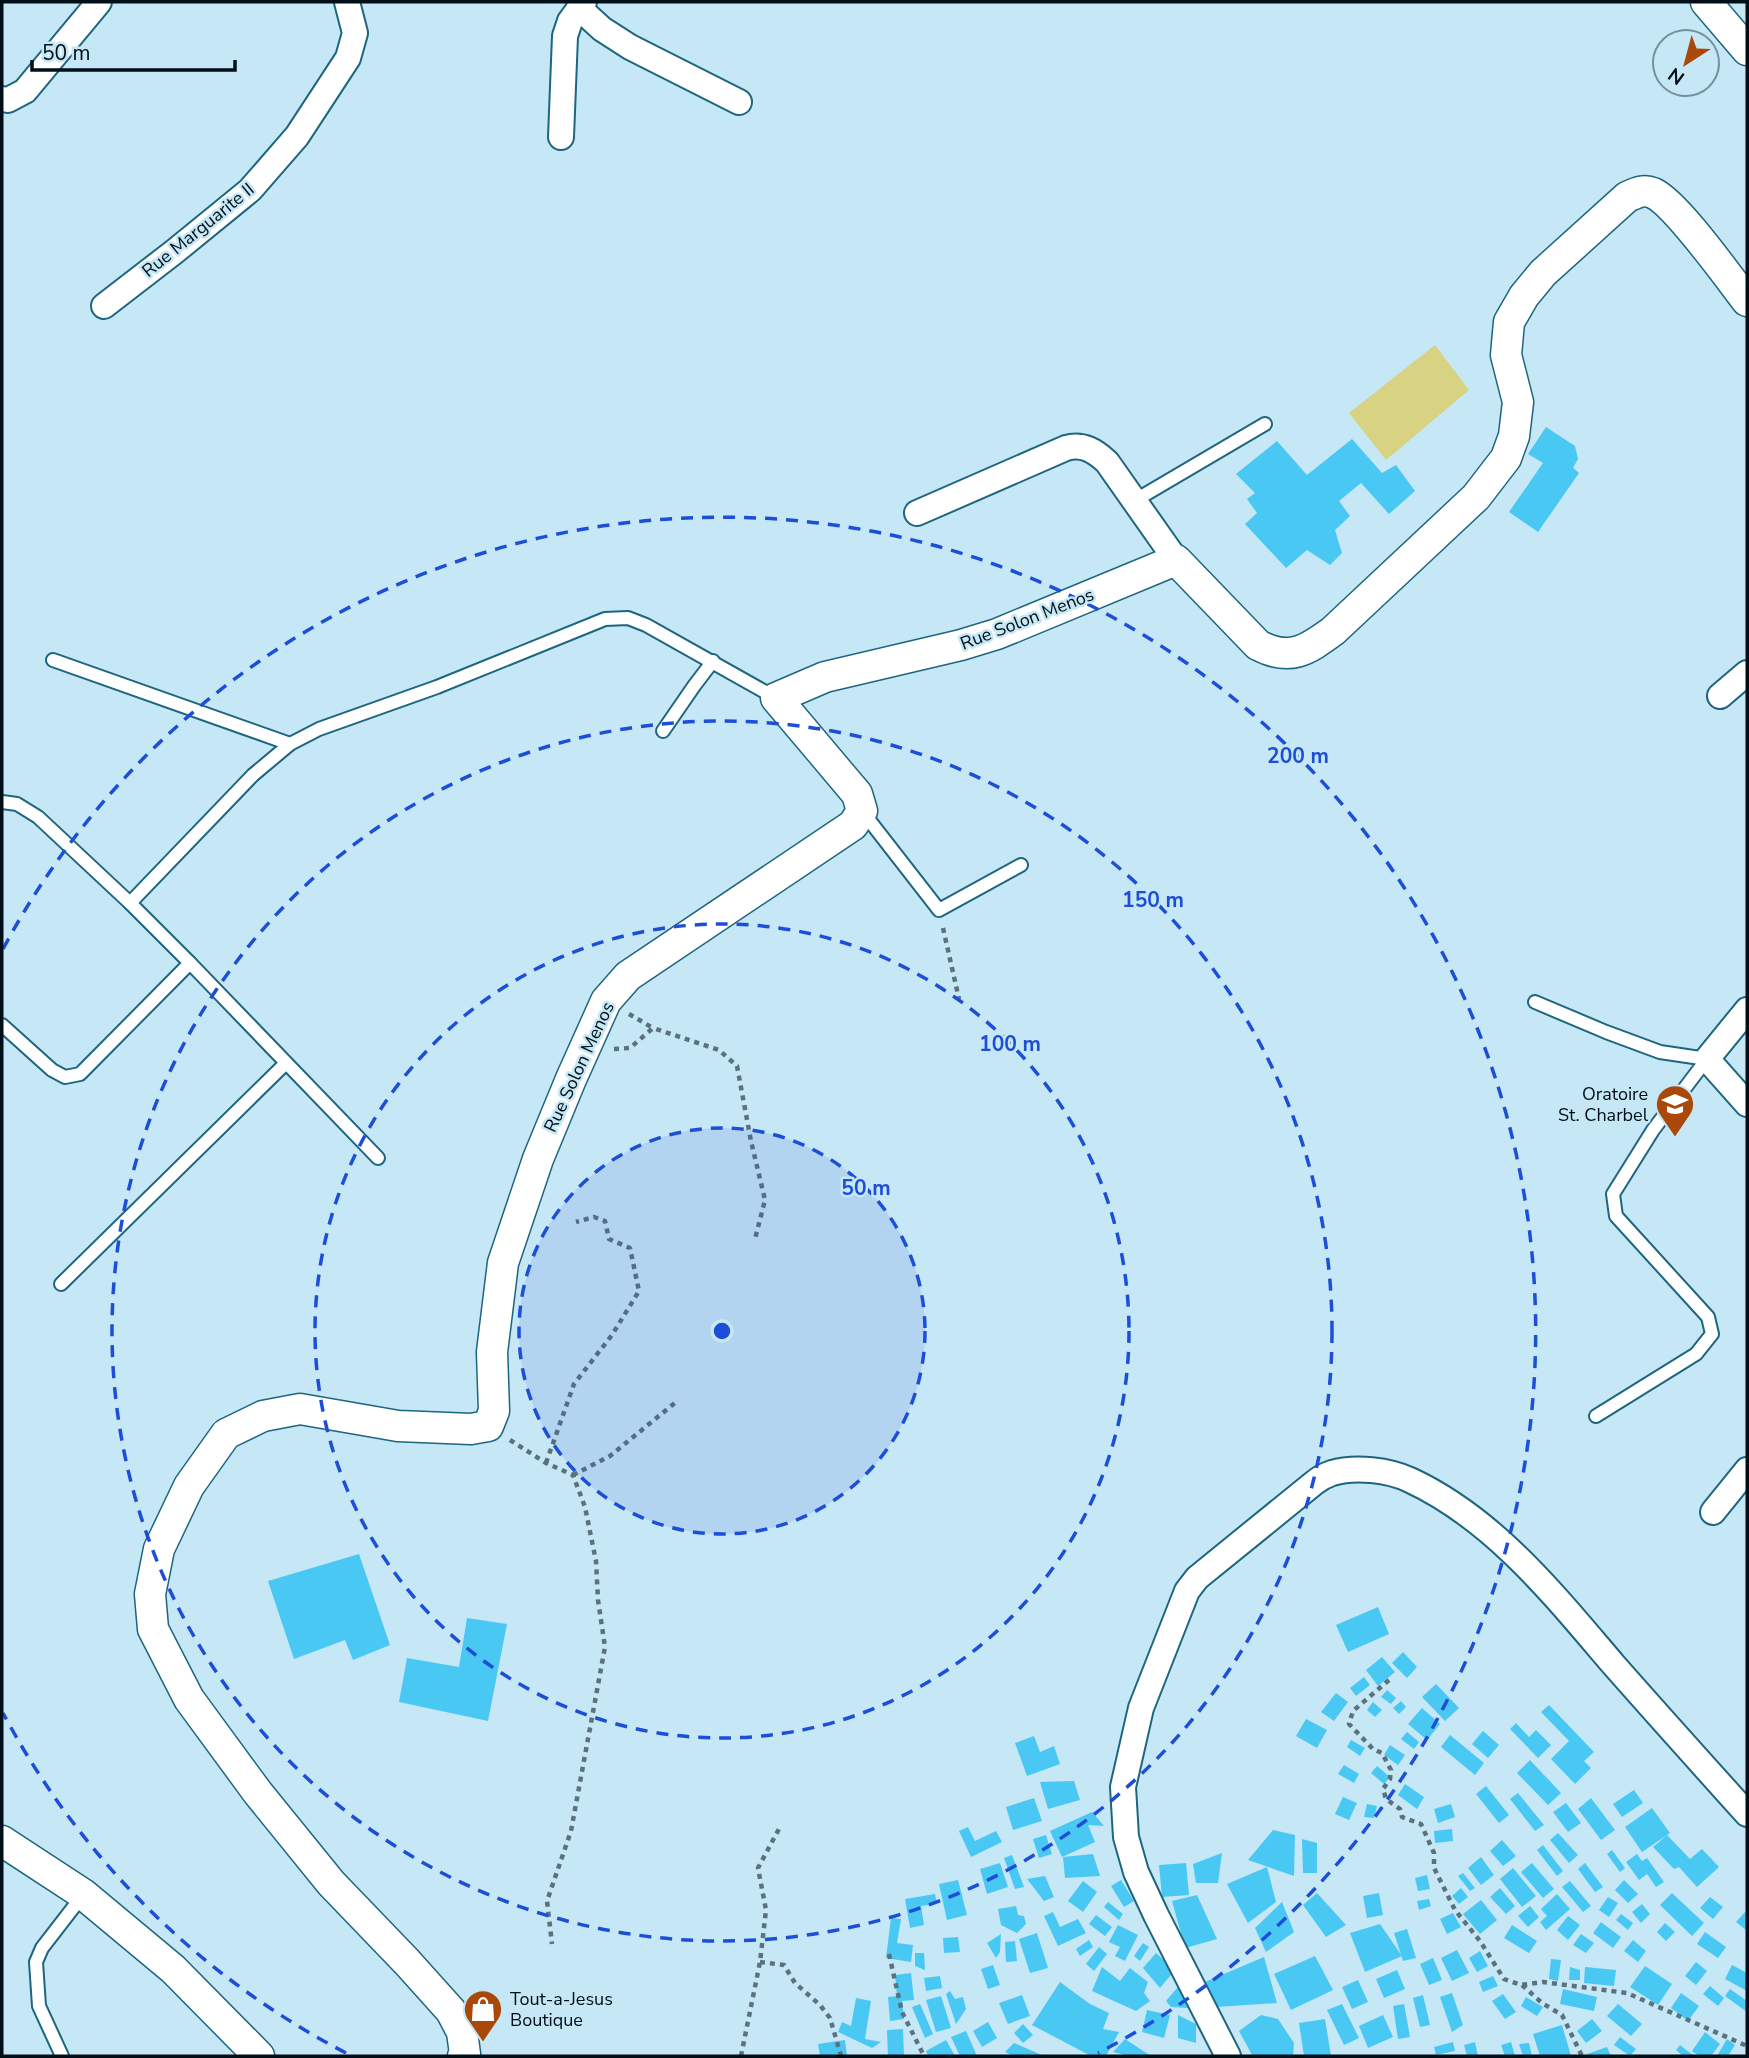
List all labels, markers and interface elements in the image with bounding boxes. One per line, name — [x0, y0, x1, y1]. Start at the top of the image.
scale bar — [32, 28, 234, 72]
north arrow — [1651, 28, 1721, 98]
text: 50 m — [42, 39, 91, 67]
text: N — [1663, 61, 1690, 91]
street label: Rue Marguarite II — [137, 177, 259, 283]
street label: Rue Solon Menos — [957, 582, 1097, 656]
text: 200 m — [1267, 742, 1329, 770]
text: 150 m — [1122, 886, 1184, 914]
street label: Rue Solon Menos — [538, 998, 620, 1136]
text: 100 m — [979, 1030, 1041, 1058]
place label: Oratoire St. Charbel — [1558, 1082, 1649, 1127]
school or university icon: Oratoire St. Charbel — [1654, 1083, 1696, 1138]
text: 50 m — [841, 1174, 891, 1202]
centre of rings — [710, 1319, 734, 1343]
place label: Tout-a-Jesus Boutique — [510, 1987, 613, 2032]
shop icon: Tout-a-Jesus Boutique — [462, 1988, 504, 2043]

